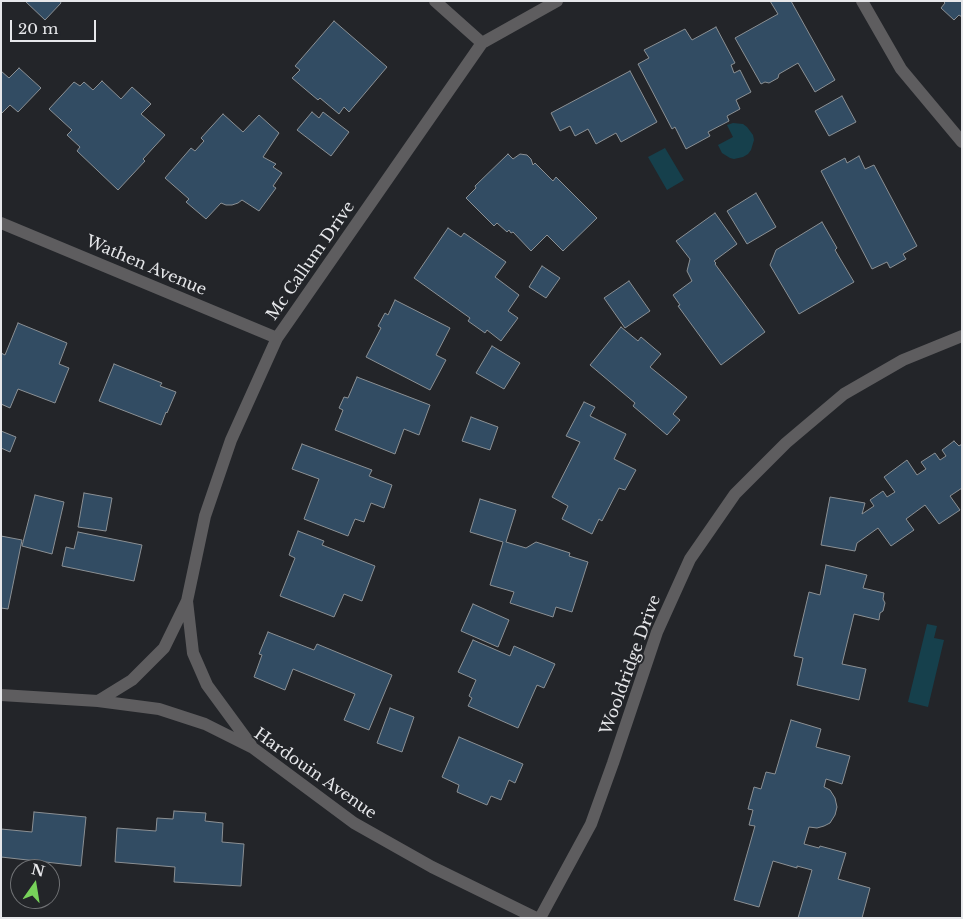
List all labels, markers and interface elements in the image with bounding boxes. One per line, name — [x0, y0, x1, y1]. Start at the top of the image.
scale bar — [12, 10, 99, 42]
text: 20 m — [18, 19, 58, 38]
street label: Mc Callum Drive — [263, 198, 359, 324]
street label: Wathen Avenue — [83, 232, 209, 300]
street label: Wooldridge Drive — [597, 592, 665, 738]
street label: Hardouin Avenue — [250, 725, 380, 823]
north arrow — [10, 859, 60, 909]
text: N — [30, 860, 47, 881]

